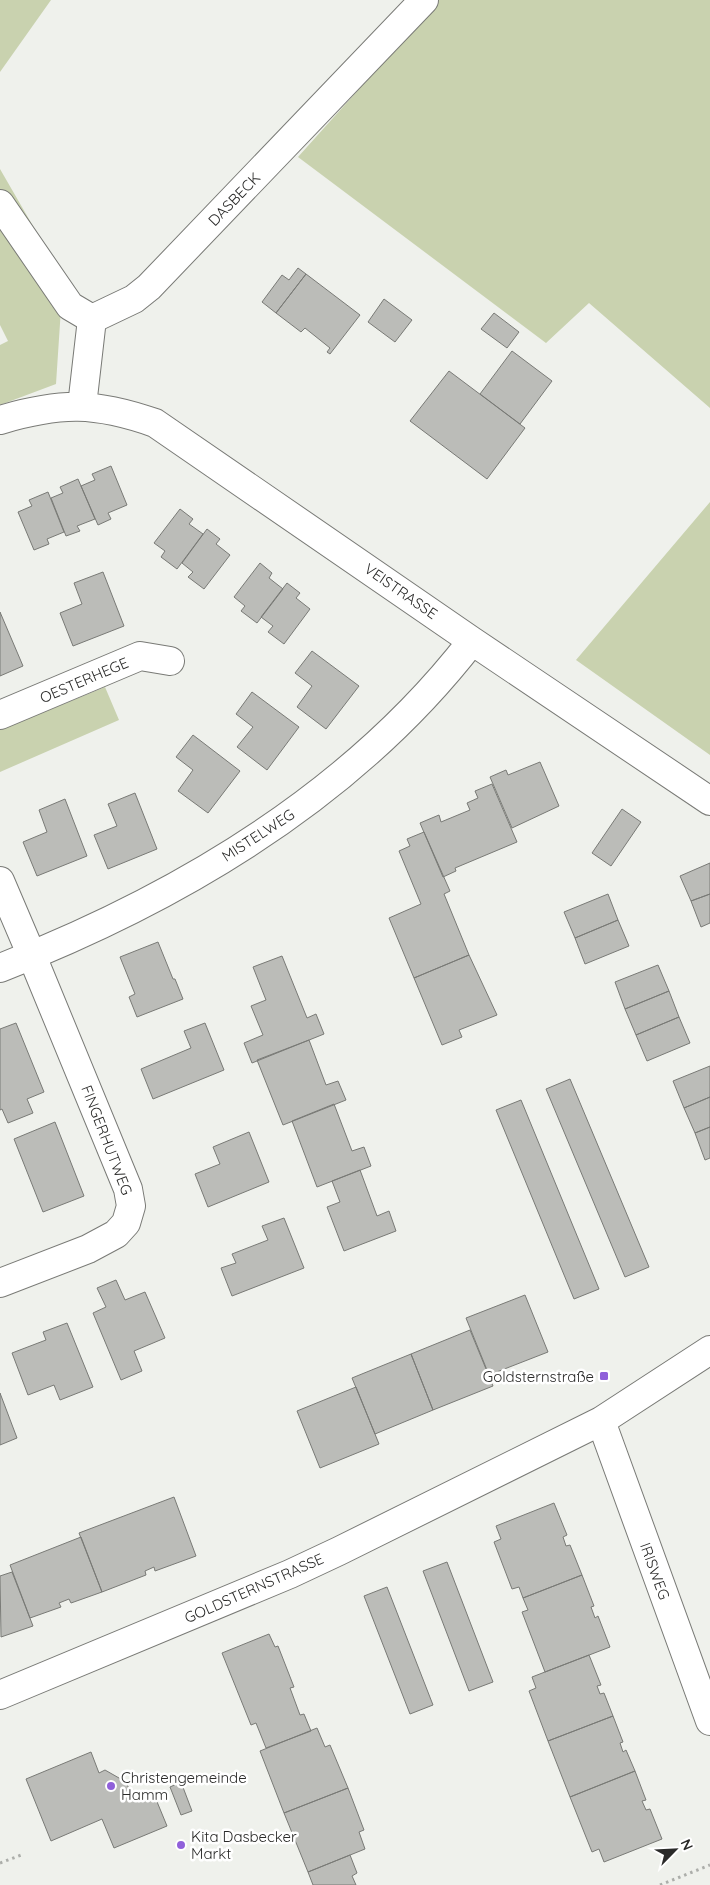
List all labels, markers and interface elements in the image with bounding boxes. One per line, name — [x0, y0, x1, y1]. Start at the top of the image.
street label: DASBECK — [204, 168, 264, 230]
street label: VEISTRASSE — [361, 559, 441, 623]
street label: OESTERHEGE — [37, 653, 131, 707]
street label: MISTELWEG — [218, 804, 298, 866]
street label: FINGERHUTWEG — [77, 1082, 137, 1198]
place label: Goldsternstraße — [483, 1367, 594, 1386]
marker: Goldsternstraße — [598, 1370, 610, 1382]
street label: IRISWEG — [636, 1540, 674, 1602]
street label: GOLDSTERNSTRASSE — [181, 1549, 327, 1627]
place label: Christengemeinde Hamm — [121, 1768, 247, 1804]
marker: Christengemeinde Hamm — [105, 1780, 117, 1792]
north arrow — [650, 1825, 700, 1875]
place label: Kita Dasbecker Markt — [191, 1827, 297, 1863]
text: N — [677, 1836, 697, 1853]
marker: Kita Dasbecker Markt — [175, 1839, 187, 1851]

